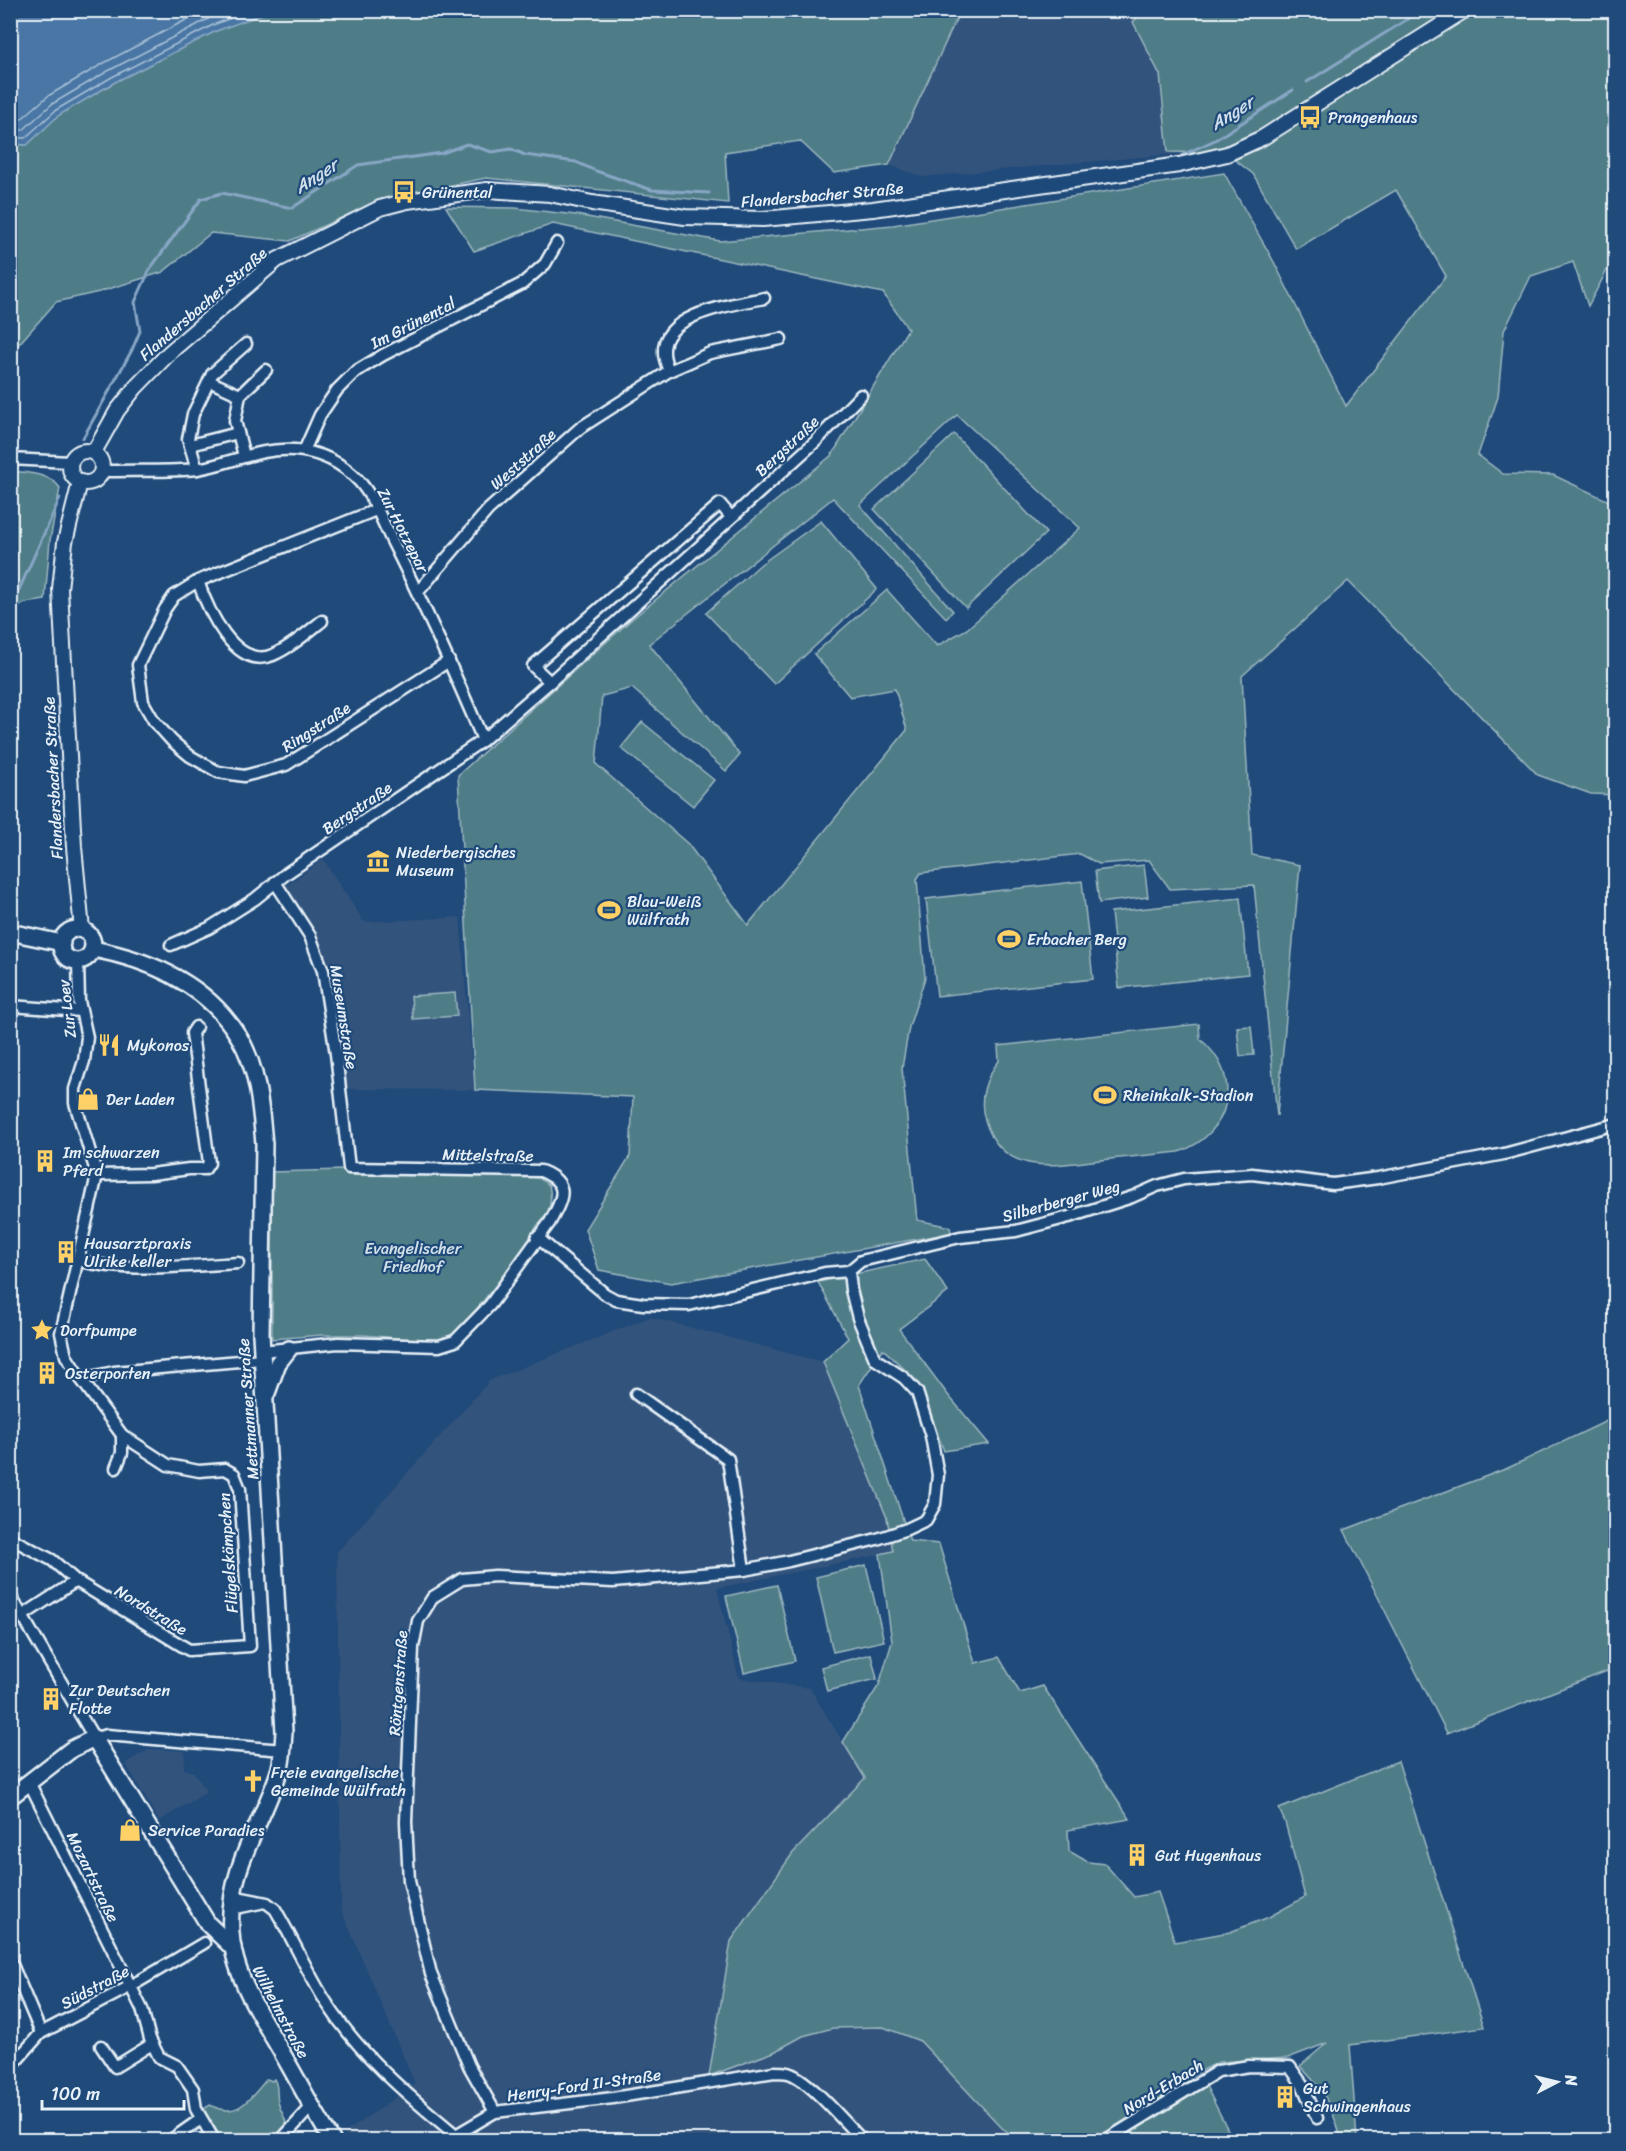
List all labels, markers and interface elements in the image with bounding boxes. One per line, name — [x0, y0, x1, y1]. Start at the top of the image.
water label: Anger — [1203, 85, 1264, 140]
place label: Prangenhaus — [1328, 103, 1418, 132]
bus stop icon: Prangenhaus — [1297, 104, 1323, 130]
water label: Anger — [287, 148, 348, 203]
street label: Flandersbacher Straße — [740, 173, 905, 217]
place label: Grünental — [422, 178, 493, 207]
bus stop icon: Grünental — [391, 179, 417, 205]
street label: Flandersbacher Straße — [132, 239, 274, 368]
street label: Im Grünental — [364, 289, 461, 357]
street label: Bergstraße — [748, 408, 826, 484]
street label: Weststraße — [483, 421, 563, 497]
street label: Zur Hotzepar — [369, 482, 438, 579]
street label: Ringstraße — [276, 694, 357, 760]
street label: Flandersbacher Straße — [34, 696, 72, 860]
street label: Bergstraße — [316, 773, 398, 842]
place label: Niederbergisches Museum — [396, 838, 516, 885]
museum icon: Niederbergisches Museum — [365, 848, 391, 874]
place label: Blau-Weiß Wülfrath — [627, 887, 701, 934]
sports icon: Blau-Weiß Wülfrath — [596, 897, 622, 923]
place label: Erbacher Berg — [1027, 925, 1127, 954]
sports icon: Erbacher Berg — [996, 926, 1022, 952]
street label: Museumstraße — [321, 963, 367, 1071]
street label: Zur Loev — [49, 978, 85, 1040]
place label: Mykonos — [127, 1031, 190, 1060]
restaurant icon: Mykonos — [96, 1032, 122, 1058]
place label: Rheinkalk-Stadion — [1123, 1081, 1254, 1110]
sports icon: Rheinkalk-Stadion — [1092, 1082, 1118, 1108]
place label: Der Laden — [106, 1085, 175, 1114]
shop icon: Der Laden — [75, 1086, 101, 1112]
place label: Im schwarzen Pferd — [62, 1138, 160, 1185]
street label: Mittelstraße — [442, 1140, 534, 1170]
building icon: Im schwarzen Pferd — [32, 1148, 58, 1174]
street label: Silberberger Weg — [999, 1171, 1123, 1231]
place label: Hausarztpraxis Ulrike keller — [84, 1229, 192, 1276]
park label: Evangelischer Friedhof — [365, 1234, 463, 1281]
building icon: Hausarztpraxis Ulrike keller — [53, 1239, 79, 1265]
place label: Dorfpumpe — [60, 1316, 137, 1345]
place icon: Dorfpumpe — [29, 1317, 55, 1343]
street label: Mettmanner Straße — [229, 1337, 267, 1481]
place label: Osterporten — [65, 1359, 151, 1388]
building icon: Osterporten — [34, 1360, 60, 1386]
street label: Flügelskämpchen — [209, 1491, 247, 1614]
street label: Nordstraße — [109, 1577, 193, 1643]
street label: Röntgenstraße — [380, 1629, 416, 1737]
place label: Zur Deutschen Flotte — [69, 1676, 171, 1723]
building icon: Zur Deutschen Flotte — [38, 1686, 64, 1712]
place label: Freie evangelische Gemeinde Wülfrath — [271, 1758, 406, 1805]
church icon: Freie evangelische Gemeinde Wülfrath — [240, 1768, 266, 1794]
place label: Service Paradies — [148, 1816, 265, 1845]
shop icon: Service Paradies — [117, 1817, 143, 1843]
street label: Mozartstraße — [58, 1827, 128, 1927]
place label: Gut Hugenhaus — [1155, 1841, 1262, 1870]
building icon: Gut Hugenhaus — [1124, 1842, 1150, 1868]
street label: Südstraße — [55, 1957, 135, 2017]
street label: Wilhelmstraße — [244, 1960, 318, 2064]
street label: Nord-Erbach — [1117, 2051, 1209, 2123]
north arrow — [1527, 2052, 1587, 2112]
street label: Henry-Ford II-Straße — [505, 2060, 663, 2110]
text: N — [1556, 2072, 1587, 2088]
scale bar — [42, 2073, 184, 2111]
place label: Gut Schwingenhaus — [1303, 2074, 1411, 2121]
text: 100 m — [51, 2078, 100, 2110]
building icon: Gut Schwingenhaus — [1272, 2084, 1298, 2110]

